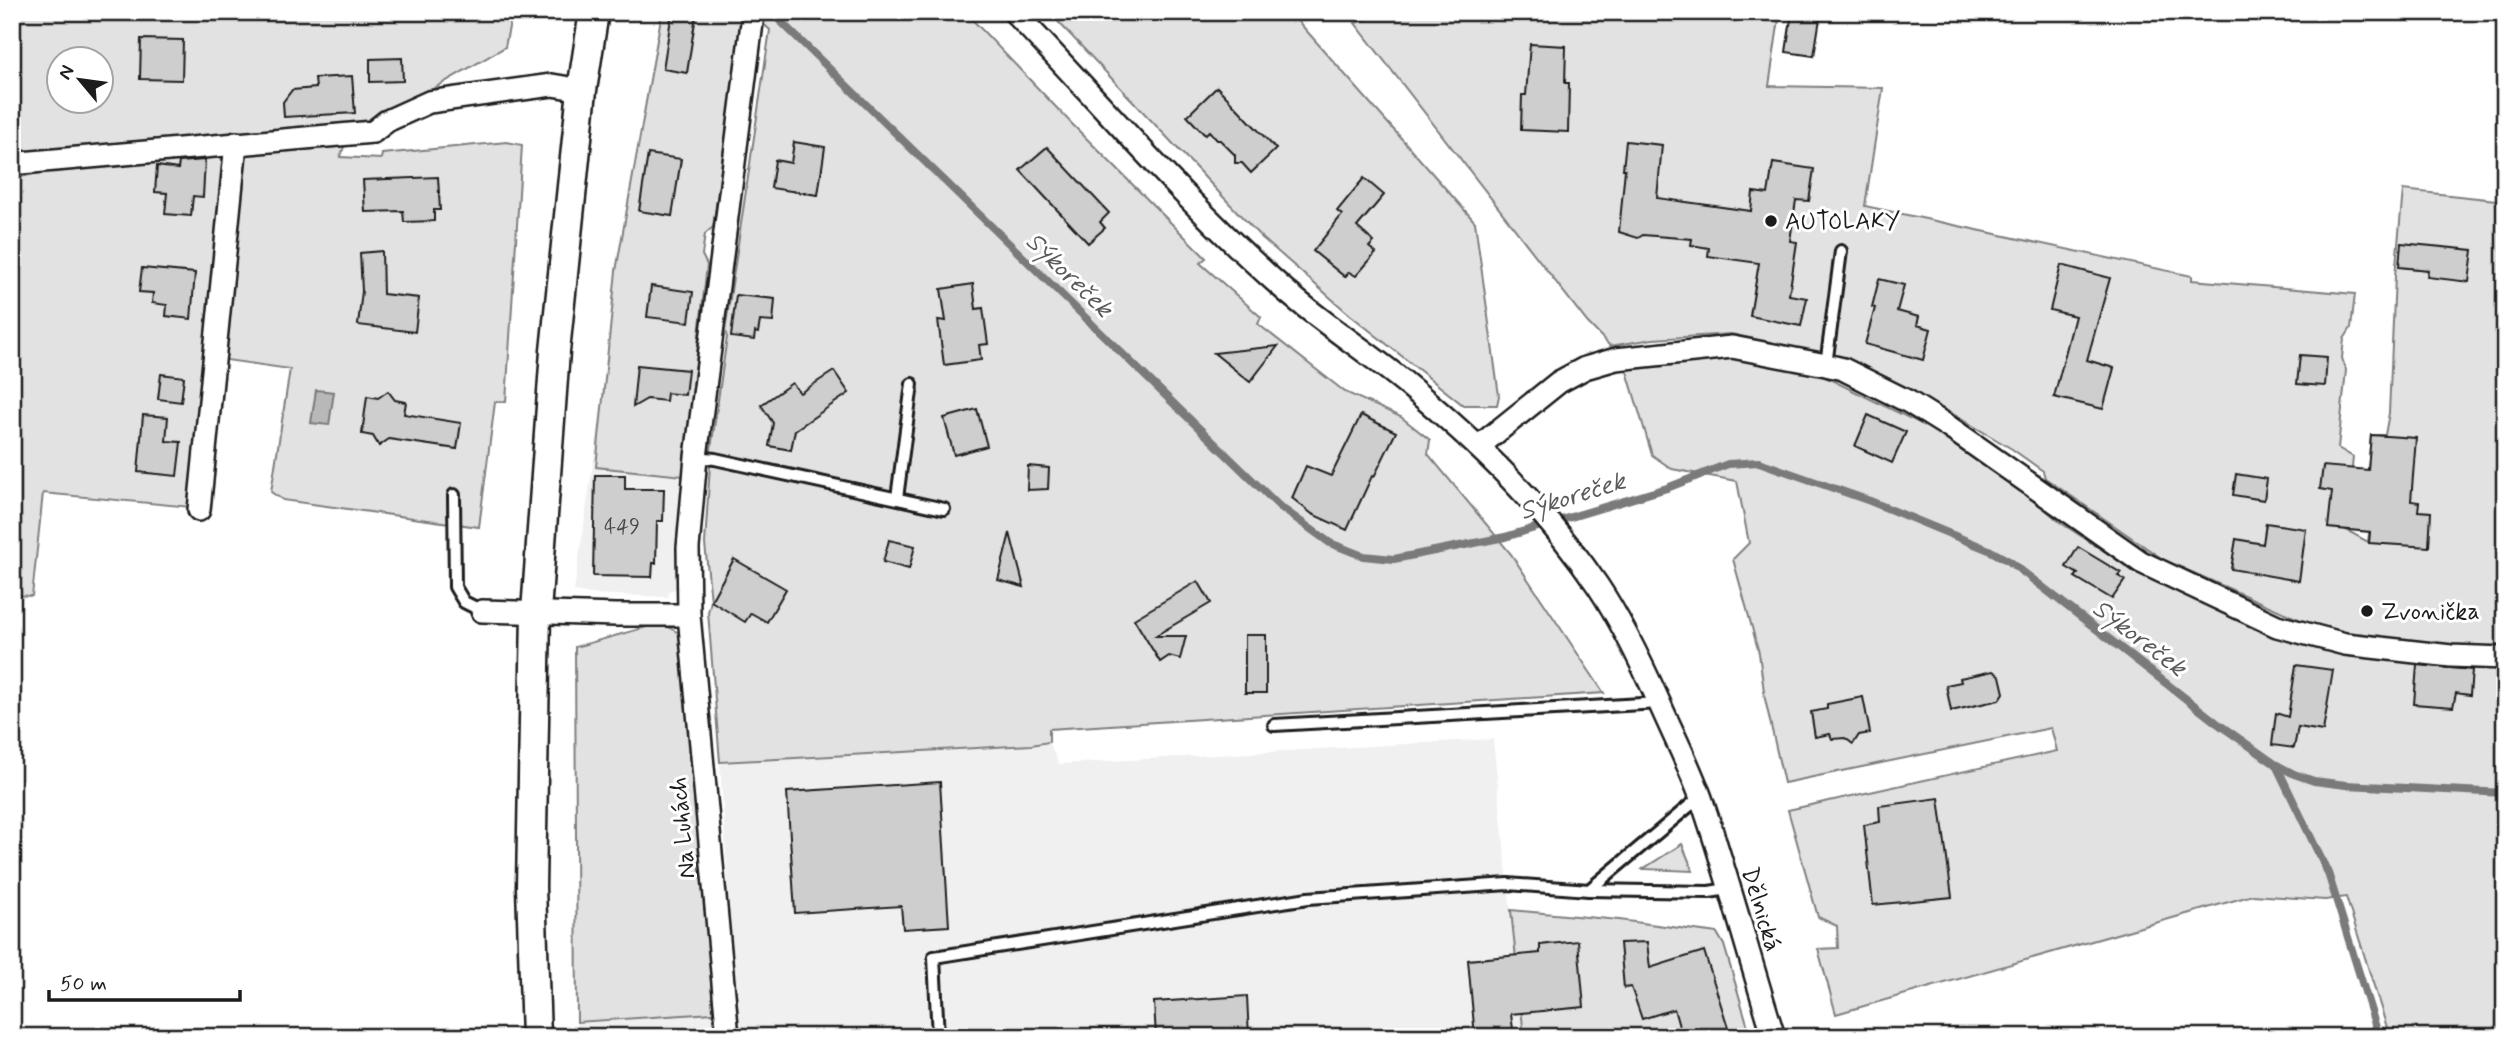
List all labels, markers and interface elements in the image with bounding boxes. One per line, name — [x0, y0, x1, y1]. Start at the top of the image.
north arrow — [46, 46, 116, 116]
text: N — [52, 61, 80, 84]
place label: AUTOLAKY — [1785, 207, 1900, 238]
marker: AUTOLAKY — [1763, 213, 1779, 229]
water label: Sýkoreček — [1018, 225, 1121, 327]
water label: Sýkoreček — [1515, 464, 1632, 529]
house number: 449 — [604, 513, 640, 541]
water label: Sýkoreček — [2085, 592, 2194, 686]
place label: Zvonička — [2381, 597, 2480, 628]
marker: Zvonička — [2359, 603, 2375, 619]
street label: Na Luhách — [664, 776, 703, 880]
street label: Dělnická — [1733, 864, 1788, 955]
scale bar — [49, 958, 240, 1002]
text: 50 m — [60, 970, 107, 998]

